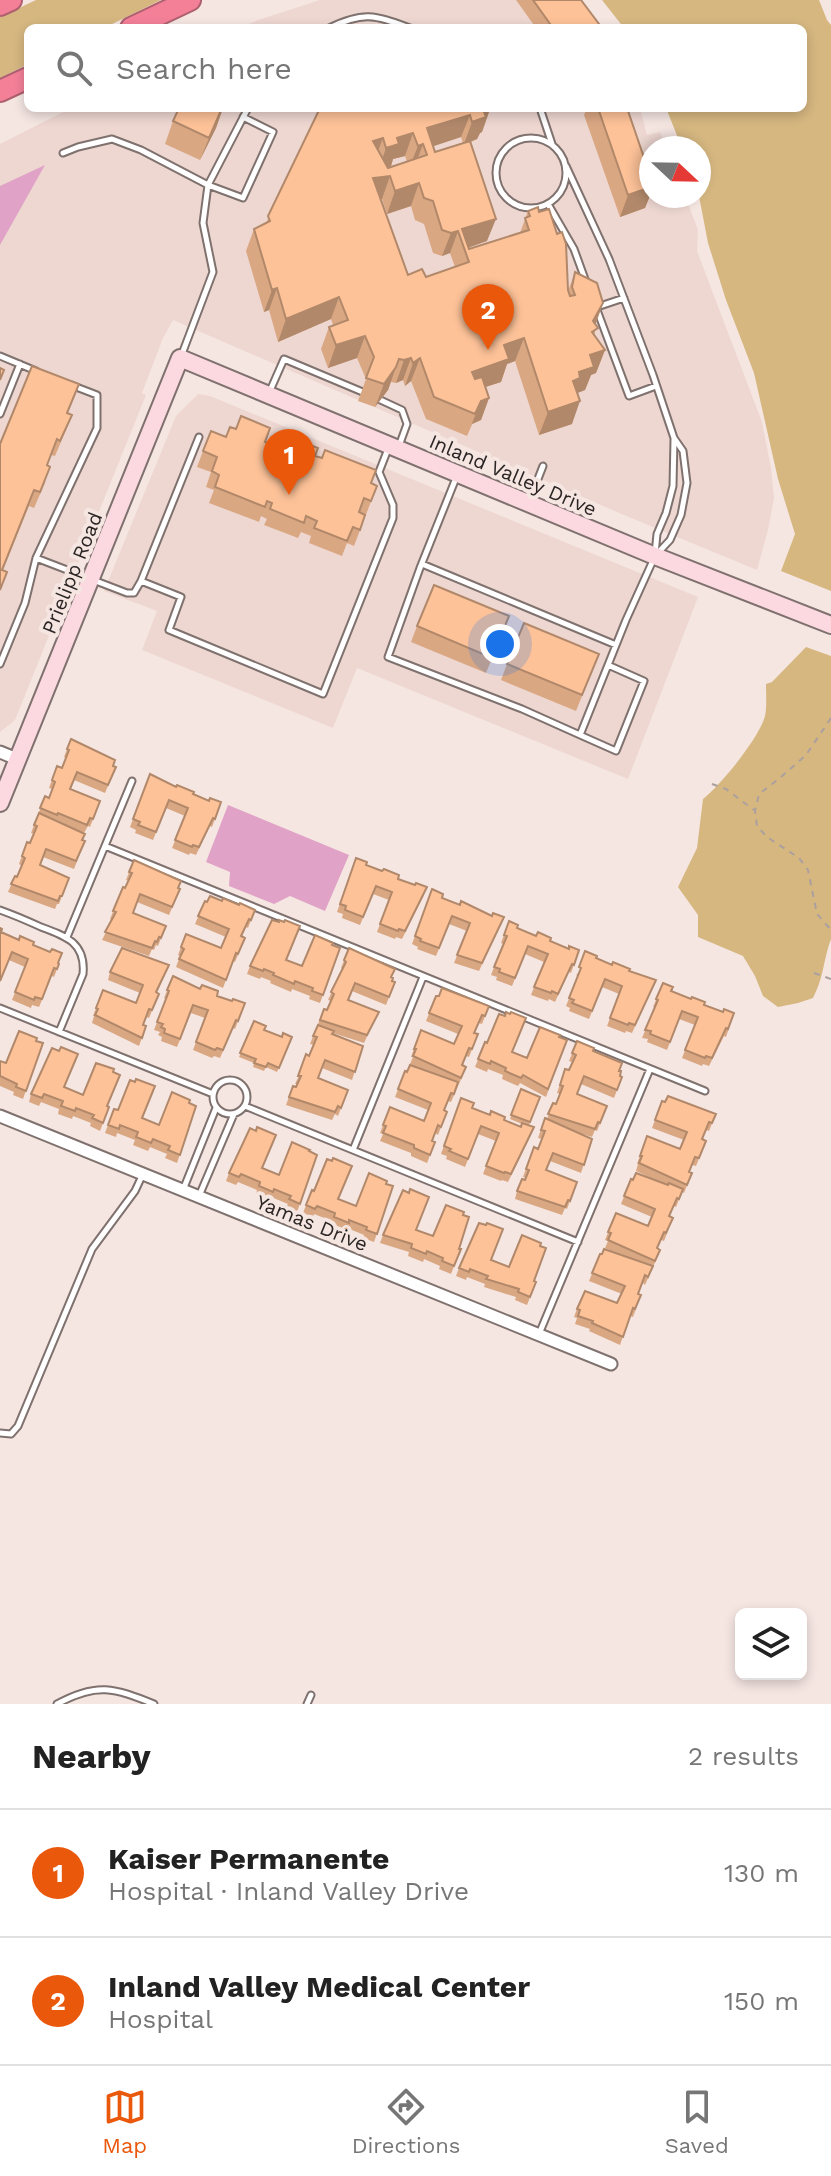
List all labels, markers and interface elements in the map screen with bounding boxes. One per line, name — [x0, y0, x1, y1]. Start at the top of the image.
search box — [24, 24, 807, 112]
icon: search — [52, 46, 96, 90]
text: Search here — [116, 51, 292, 86]
north arrow — [639, 136, 711, 208]
pin: 2 — [462, 284, 514, 350]
pin: 1 — [263, 429, 315, 495]
street label: Inland Valley Drive — [426, 429, 600, 521]
street label: Prielipp Road — [37, 509, 107, 637]
your location — [480, 624, 520, 664]
street label: Yamas Drive — [253, 1190, 371, 1256]
map controls — [735, 1608, 807, 1680]
button: layers — [735, 1608, 807, 1680]
text: Nearby — [32, 1736, 151, 1776]
text: 2 results — [688, 1741, 799, 1771]
text: Kaiser Permanente — [108, 1841, 389, 1876]
text: 1 — [52, 1858, 64, 1888]
text: 130 m — [724, 1858, 799, 1888]
text: Hospital · Inland Valley Drive — [108, 1876, 469, 1906]
text: Inland Valley Medical Center — [108, 1969, 530, 2004]
text: 2 — [50, 1986, 66, 2016]
text: 150 m — [724, 1986, 799, 2016]
text: Hospital — [108, 2004, 213, 2034]
tab: Map — [102, 2085, 147, 2158]
tab: Directions — [352, 2085, 460, 2158]
tab: Saved — [665, 2085, 729, 2158]

